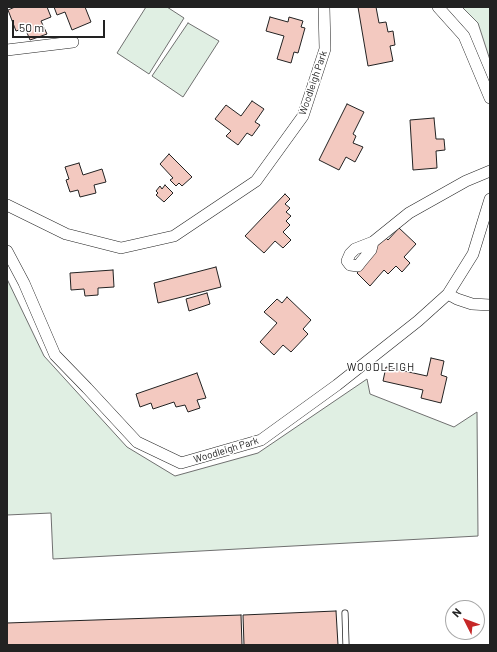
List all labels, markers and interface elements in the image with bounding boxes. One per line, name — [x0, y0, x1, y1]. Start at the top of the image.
scale bar — [14, 12, 107, 38]
text: 50 m — [19, 20, 44, 34]
street label: Woodleigh Park — [296, 49, 330, 117]
district label: WOODLEIGH — [347, 360, 415, 374]
street label: Woodleigh Park — [192, 434, 260, 466]
north arrow — [445, 600, 485, 640]
text: N — [449, 605, 464, 619]

